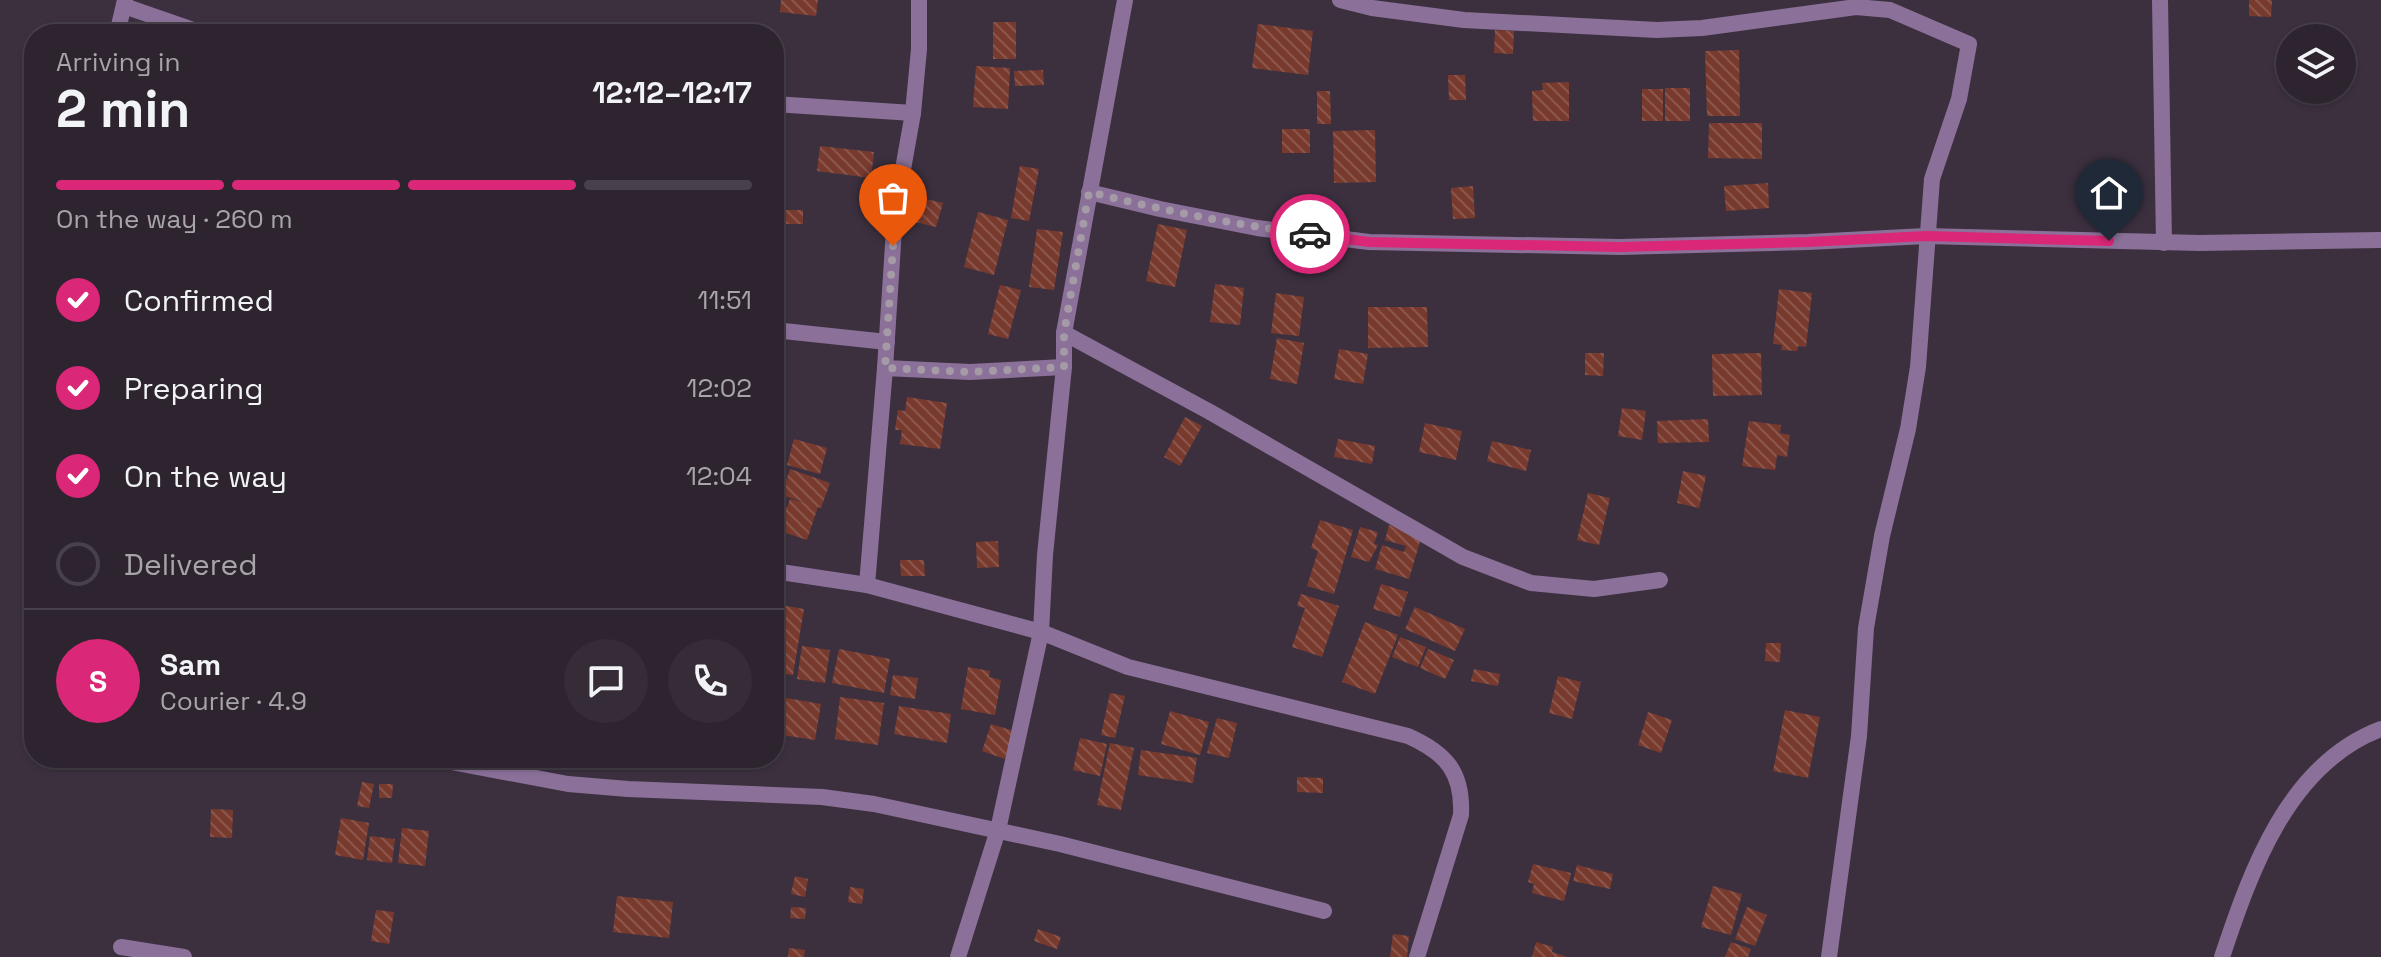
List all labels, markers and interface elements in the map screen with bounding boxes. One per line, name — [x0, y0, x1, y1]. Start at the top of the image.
map controls — [2276, 24, 2356, 104]
button: layers — [2276, 24, 2356, 104]
text: Arriving in — [56, 45, 180, 79]
text: 12:12–12:17 — [592, 73, 752, 112]
text: 2 min — [56, 76, 190, 142]
pin — [2075, 159, 2143, 241]
pin — [859, 164, 927, 246]
icon: home — [2087, 171, 2131, 215]
icon: bag — [871, 176, 915, 220]
courier — [1270, 194, 1350, 274]
text: On the way · 260 m — [56, 202, 293, 236]
icon: car — [1288, 212, 1332, 256]
icon: check — [56, 278, 100, 322]
text: Confirmed — [124, 281, 274, 320]
text: 11:51 — [698, 283, 752, 317]
icon: check — [56, 366, 100, 410]
text: Preparing — [124, 369, 263, 408]
text: 12:02 — [687, 371, 752, 405]
icon: check — [56, 454, 100, 498]
text: On the way — [124, 457, 287, 496]
text: 12:04 — [686, 459, 752, 493]
text: Delivered — [124, 545, 258, 584]
button: chat — [564, 639, 648, 723]
button: phone — [668, 639, 752, 723]
text: Sam — [160, 645, 221, 684]
text: S — [89, 662, 107, 701]
text: Courier · 4.9 — [160, 684, 307, 718]

